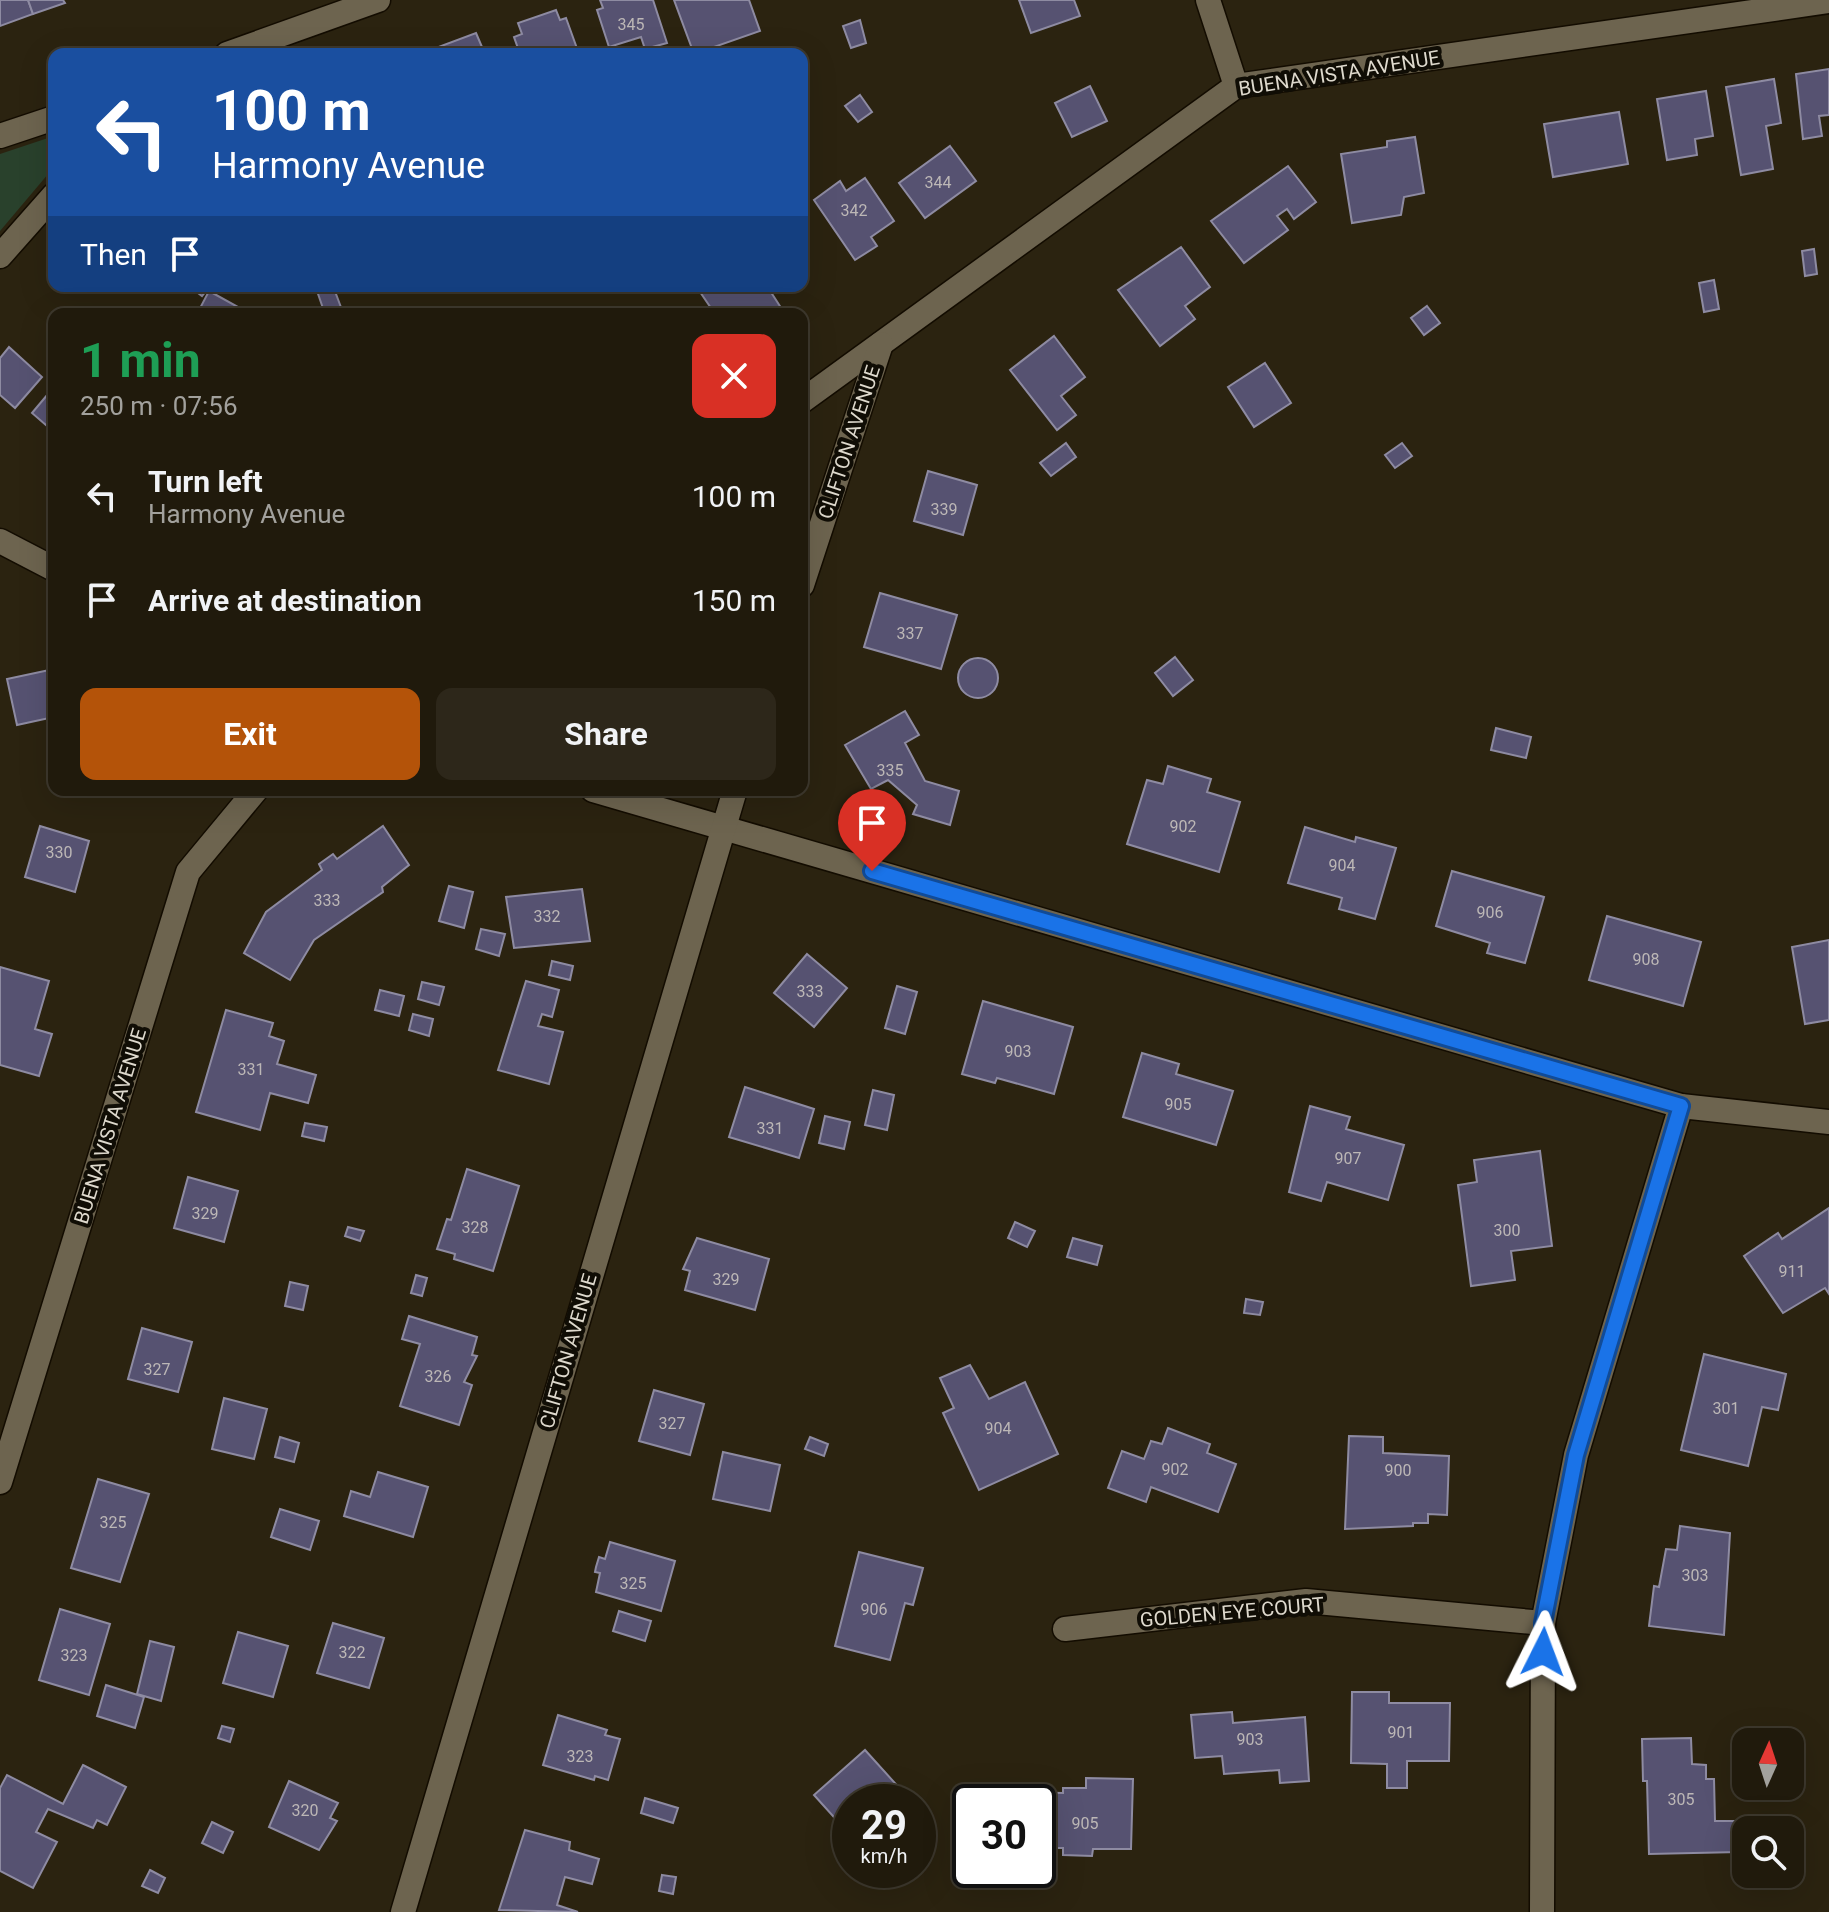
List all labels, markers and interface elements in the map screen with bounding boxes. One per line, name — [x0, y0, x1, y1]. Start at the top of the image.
house number: 345 — [618, 15, 644, 34]
street label: BUENA VISTA AVENUE — [1237, 45, 1441, 101]
text: 100 m — [212, 78, 371, 144]
icon: left — [80, 80, 184, 184]
text: Harmony Avenue — [212, 145, 485, 187]
house number: 344 — [925, 173, 951, 192]
house number: 342 — [841, 201, 867, 220]
icon: arrive — [163, 232, 207, 276]
text: Then — [80, 237, 147, 272]
text: 1 min — [80, 332, 201, 389]
button: close — [692, 334, 776, 418]
street label: CLIFTON AVENUE — [813, 362, 885, 522]
text: 250 m · 07:56 — [80, 391, 238, 421]
text: Turn left — [148, 464, 263, 499]
icon: left — [80, 474, 124, 518]
text: 100 m — [692, 479, 776, 514]
text: Harmony Avenue — [148, 499, 345, 529]
house number: 339 — [931, 500, 957, 519]
icon: arrive — [80, 578, 124, 622]
text: Arrive at destination — [148, 583, 422, 618]
text: 150 m — [692, 583, 776, 618]
house number: 337 — [897, 624, 923, 643]
button: Exit — [80, 688, 420, 780]
button: Share — [436, 688, 776, 780]
house number: 335 — [877, 761, 903, 780]
pin — [838, 789, 906, 871]
icon: arrive — [850, 801, 894, 845]
house number: 902 — [1170, 817, 1196, 836]
house number: 330 — [46, 843, 72, 862]
house number: 904 — [1329, 856, 1355, 875]
house number: 333 — [314, 891, 340, 910]
house number: 906 — [1477, 903, 1503, 922]
house number: 332 — [534, 907, 560, 926]
house number: 908 — [1633, 950, 1659, 969]
house number: 333 — [797, 982, 823, 1001]
street label: BUENA VISTA AVENUE — [69, 1025, 151, 1227]
house number: 903 — [1005, 1042, 1031, 1061]
house number: 331 — [238, 1060, 264, 1079]
house number: 905 — [1165, 1095, 1191, 1114]
house number: 331 — [757, 1119, 783, 1138]
house number: 907 — [1335, 1149, 1361, 1168]
house number: 329 — [192, 1204, 218, 1223]
house number: 328 — [462, 1218, 488, 1237]
house number: 300 — [1494, 1221, 1520, 1240]
house number: 911 — [1779, 1262, 1805, 1281]
house number: 329 — [713, 1270, 739, 1289]
street label: CLIFTON AVENUE — [534, 1271, 602, 1431]
house number: 327 — [144, 1360, 170, 1379]
house number: 326 — [425, 1367, 451, 1386]
house number: 301 — [1713, 1399, 1739, 1418]
house number: 327 — [659, 1414, 685, 1433]
house number: 904 — [985, 1419, 1011, 1438]
house number: 902 — [1162, 1460, 1188, 1479]
house number: 900 — [1385, 1461, 1411, 1480]
house number: 325 — [100, 1513, 126, 1532]
house number: 303 — [1682, 1566, 1708, 1585]
house number: 325 — [620, 1574, 646, 1593]
street label: GOLDEN EYE COURT — [1139, 1592, 1325, 1632]
house number: 906 — [861, 1600, 887, 1619]
position arrow — [1501, 1610, 1585, 1694]
house number: 322 — [339, 1643, 365, 1662]
house number: 323 — [61, 1646, 87, 1665]
house number: 901 — [1388, 1723, 1414, 1742]
north arrow — [1732, 1728, 1804, 1800]
map controls — [1732, 1728, 1804, 1888]
house number: 903 — [1237, 1730, 1263, 1749]
house number: 323 — [567, 1747, 593, 1766]
speed limit sign: 30 — [952, 1784, 1056, 1888]
house number: 305 — [1668, 1790, 1694, 1809]
house number: 320 — [292, 1801, 318, 1820]
text: 29 — [861, 1802, 907, 1849]
house number: 905 — [1072, 1814, 1098, 1833]
button: search — [1732, 1816, 1804, 1888]
text: km/h — [861, 1844, 907, 1868]

